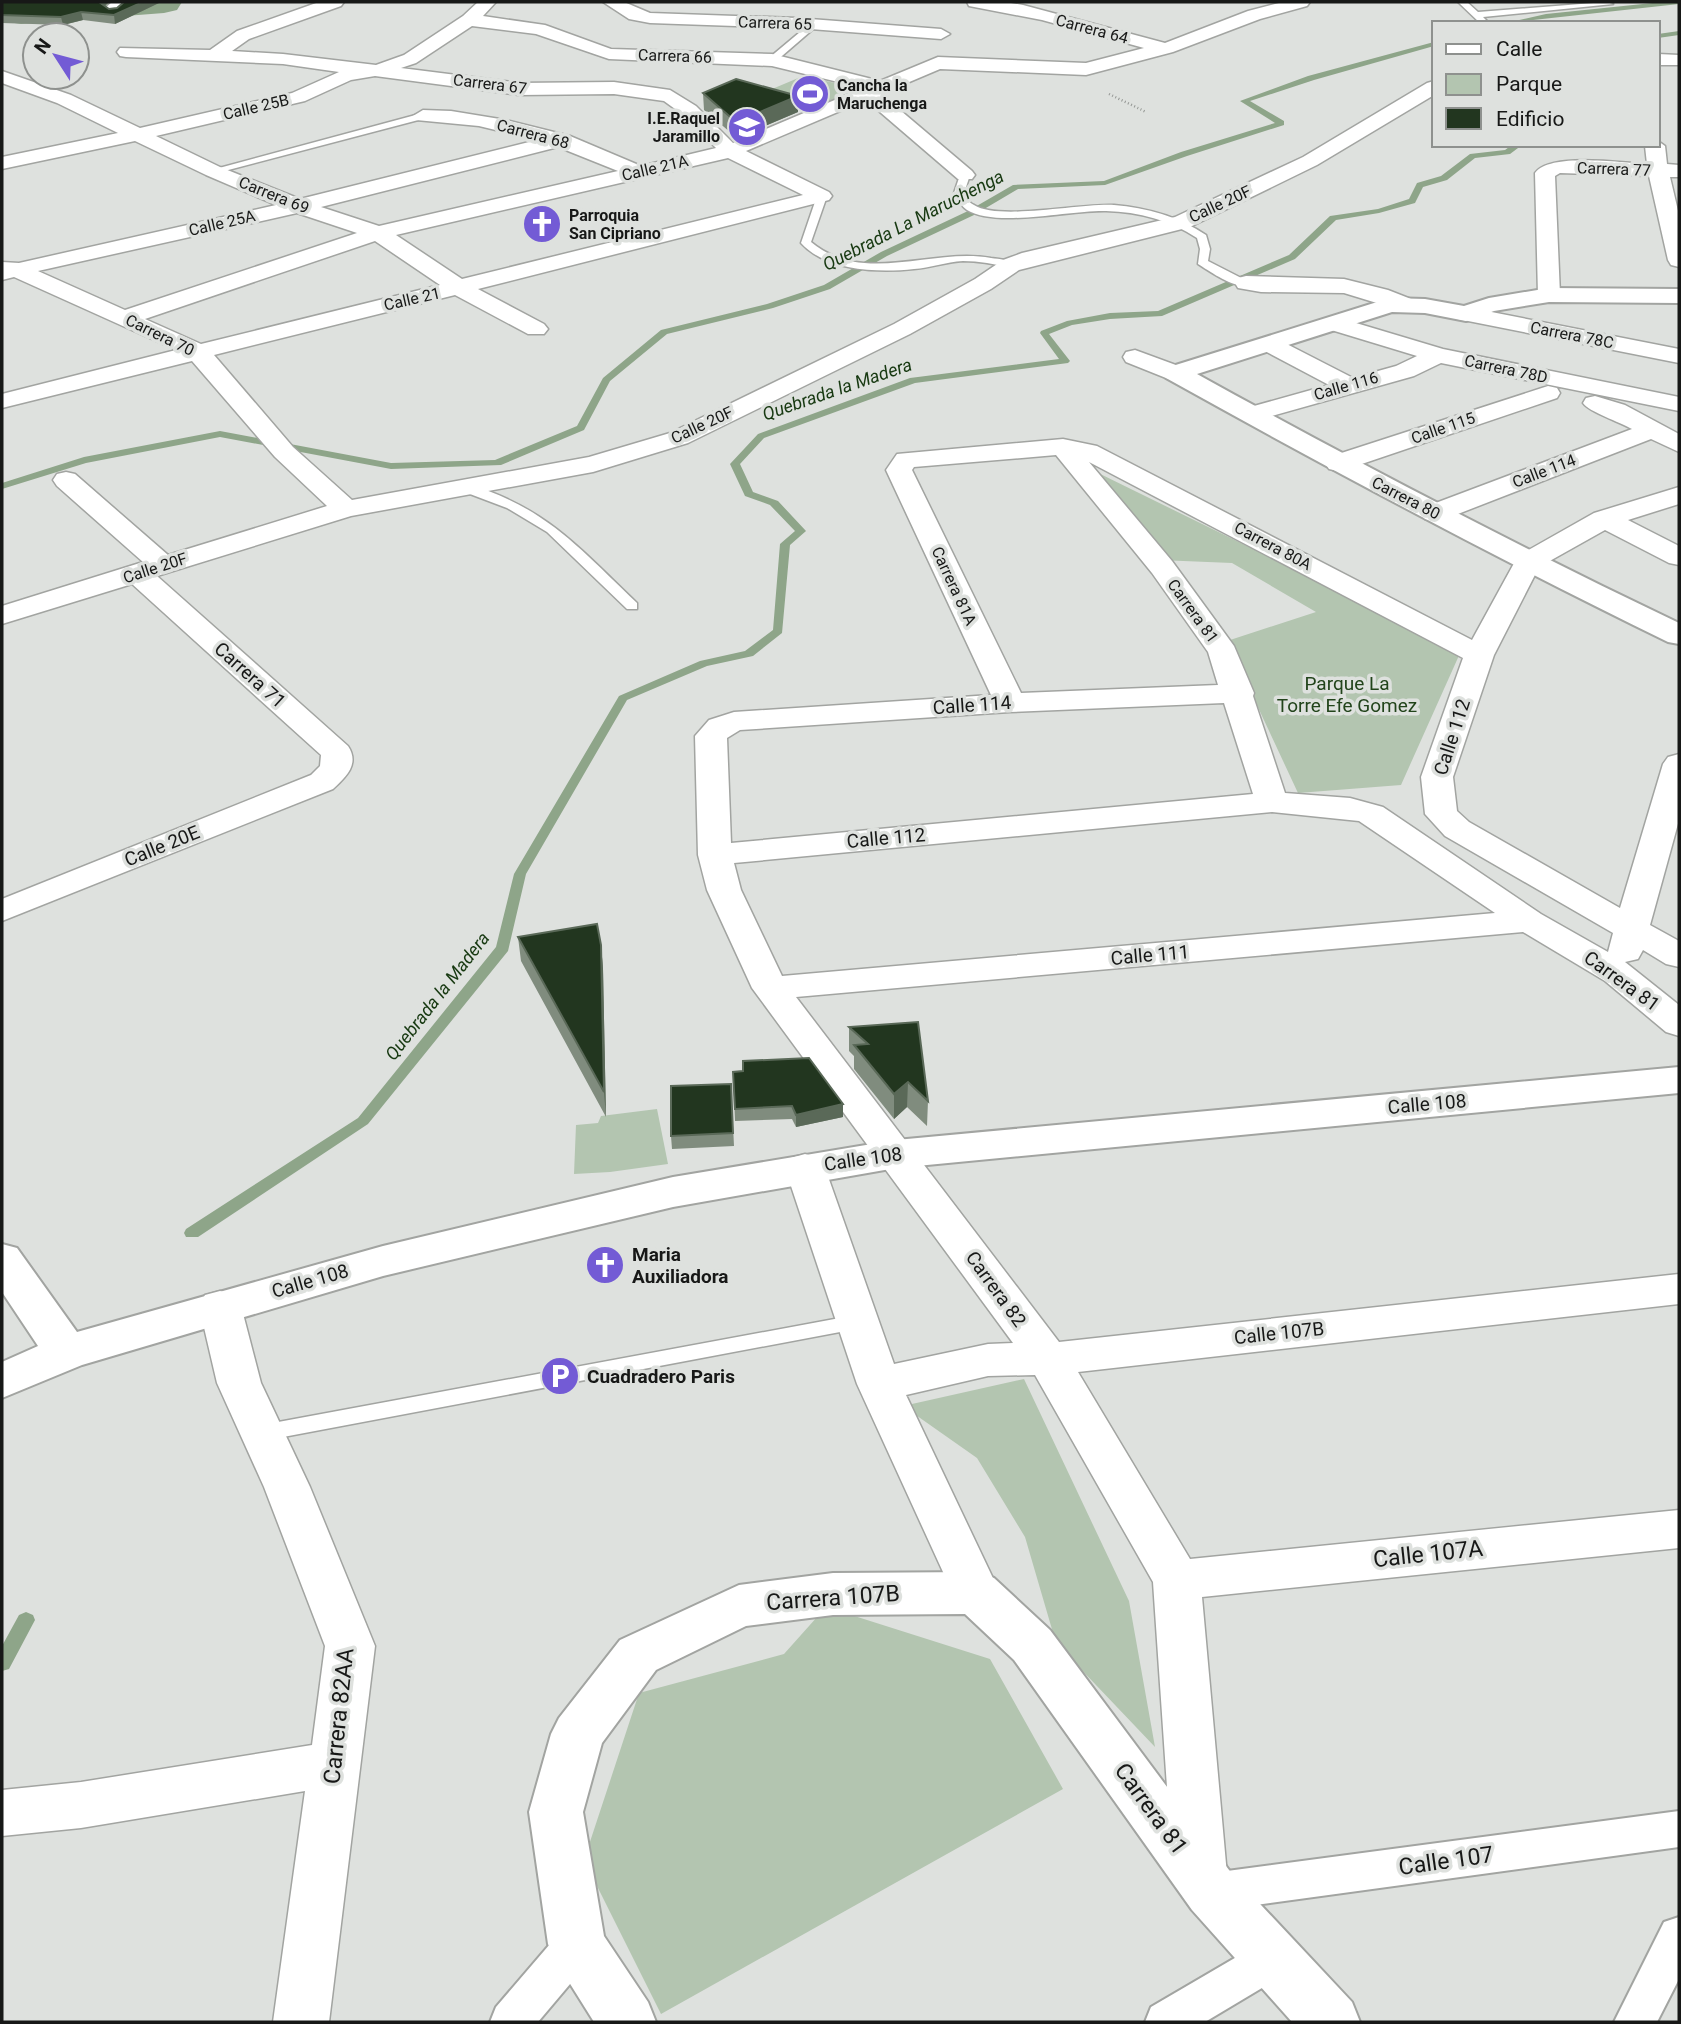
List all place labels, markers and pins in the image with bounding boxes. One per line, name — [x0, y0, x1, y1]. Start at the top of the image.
sports icon: Cancha la Maruchenga — [789, 73, 831, 115]
place label: Cancha la Maruchenga — [837, 76, 927, 113]
school or university icon: I.E.Raquel Jaramillo — [726, 106, 768, 148]
place label: I.E.Raquel Jaramillo — [647, 109, 720, 146]
church icon: Parroquia San Cipriano — [521, 203, 563, 245]
place label: Parroquia San Cipriano — [569, 206, 661, 243]
place label: Maria Auxiliadora — [632, 1243, 728, 1288]
church icon: Maria Auxiliadora — [584, 1244, 626, 1286]
parking icon: Cuadradero Paris — [539, 1355, 581, 1397]
place label: Cuadradero Paris — [587, 1365, 735, 1388]

